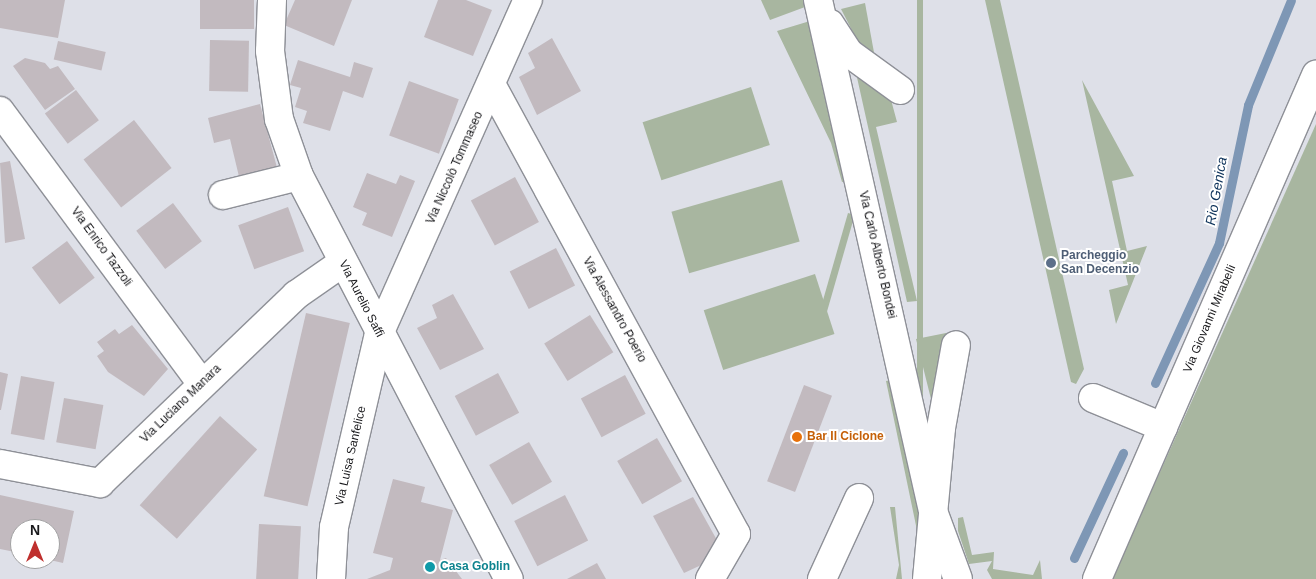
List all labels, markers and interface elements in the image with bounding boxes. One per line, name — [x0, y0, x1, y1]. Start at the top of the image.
street label: Via Niccolò Tommaseo — [424, 109, 486, 227]
water label: Rio Genica — [1202, 155, 1230, 227]
street label: Via Carlo Alberto Bondei — [855, 189, 899, 321]
street label: Via Enrico Tazzoli — [67, 205, 135, 289]
place label: Parcheggio San Decenzio — [1061, 249, 1139, 277]
street label: Via Alessandro Poerio — [579, 255, 649, 365]
marker: Parcheggio San Decenzio — [1045, 257, 1057, 269]
street label: Via Aurelio Saffi — [335, 258, 387, 340]
street label: Via Giovanni Mirabelli — [1181, 263, 1239, 375]
street label: Via Luciano Manara — [138, 362, 224, 446]
street label: Via Luisa Sanfelice — [333, 405, 369, 507]
place label: Bar Il Ciclone — [807, 430, 884, 444]
marker: Bar Il Ciclone — [791, 431, 803, 443]
north arrow — [10, 519, 60, 569]
text: N — [30, 522, 40, 538]
place label: Casa Goblin — [440, 560, 510, 574]
marker: Casa Goblin — [424, 561, 436, 573]

